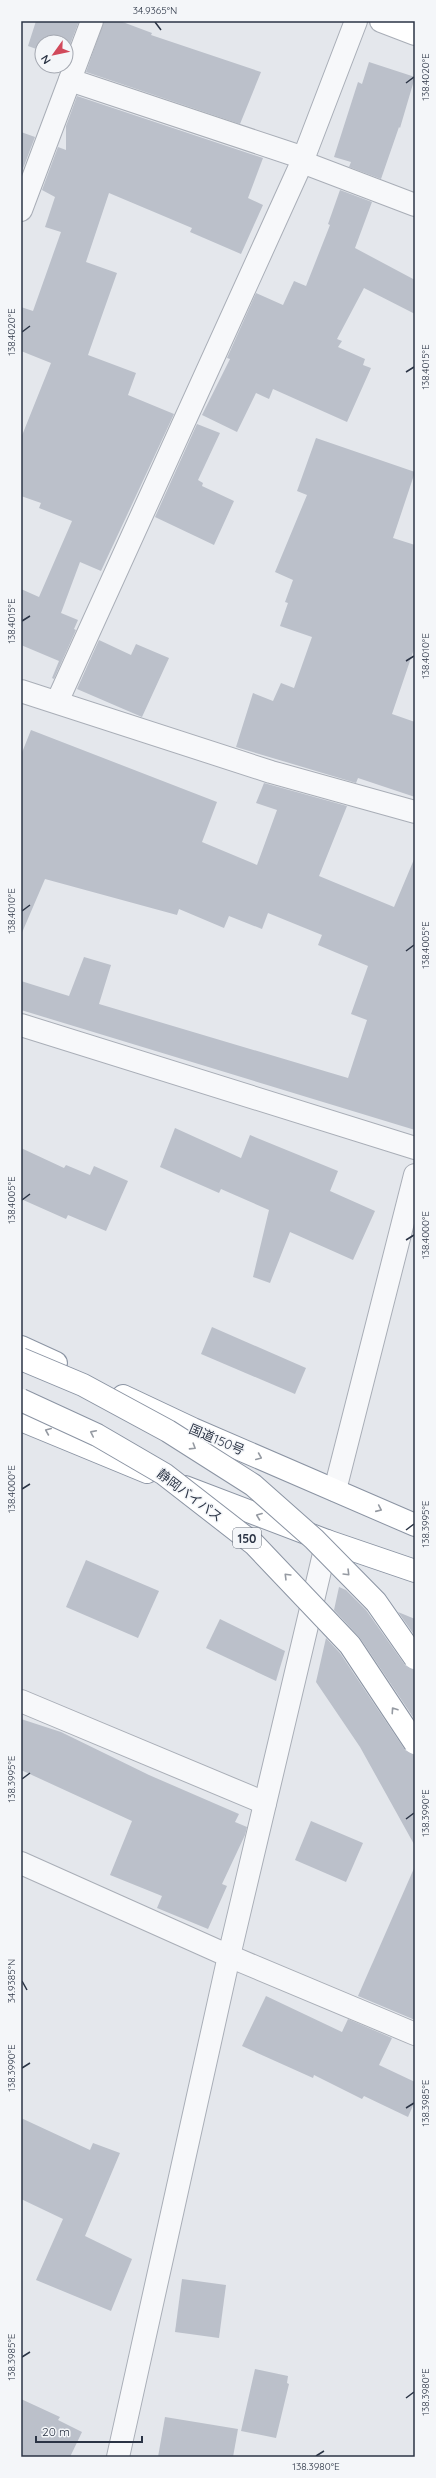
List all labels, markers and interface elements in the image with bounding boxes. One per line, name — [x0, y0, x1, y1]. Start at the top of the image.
text: 34.9365°N — [133, 4, 177, 17]
north arrow — [34, 34, 74, 74]
text: N — [38, 52, 54, 67]
text: 138.4020°E — [419, 53, 432, 101]
text: 138.4020°E — [5, 308, 18, 356]
text: 138.4015°E — [419, 344, 432, 390]
text: 138.4015°E — [5, 598, 18, 644]
text: 138.4010°E — [419, 633, 432, 679]
text: 138.4010°E — [5, 888, 18, 934]
text: 138.4005°E — [419, 921, 432, 969]
text: 138.4005°E — [5, 1176, 18, 1224]
text: 138.4000°E — [419, 1211, 432, 1259]
street label: 国道150号 — [187, 1420, 247, 1458]
one-way arrow — [44, 1428, 52, 1436]
one-way arrow — [90, 1430, 97, 1438]
one-way arrow — [189, 1442, 196, 1449]
one-way arrow — [256, 1453, 263, 1461]
text: 138.4000°E — [5, 1465, 18, 1513]
street label: 静岡バイパス — [154, 1465, 226, 1525]
text: 138.3995°E — [419, 1500, 432, 1548]
one-way arrow — [374, 1504, 382, 1512]
one-way arrow — [256, 1512, 263, 1520]
road number: 150 — [233, 1528, 261, 1548]
one-way arrow — [342, 1568, 350, 1576]
one-way arrow — [284, 1573, 292, 1581]
one-way arrow — [391, 1707, 399, 1714]
text: 138.3995°E — [5, 1755, 18, 1803]
text: 138.3990°E — [419, 1789, 432, 1837]
text: 34.9385°N — [5, 1959, 18, 2003]
text: 138.3990°E — [5, 2044, 18, 2092]
text: 138.3985°E — [419, 2079, 432, 2126]
text: 138.3985°E — [5, 2333, 18, 2380]
text: 138.3980°E — [419, 2368, 432, 2416]
scale bar — [36, 2418, 142, 2444]
text: 20 m — [42, 2424, 70, 2439]
text: 138.3980°E — [292, 2460, 340, 2473]

